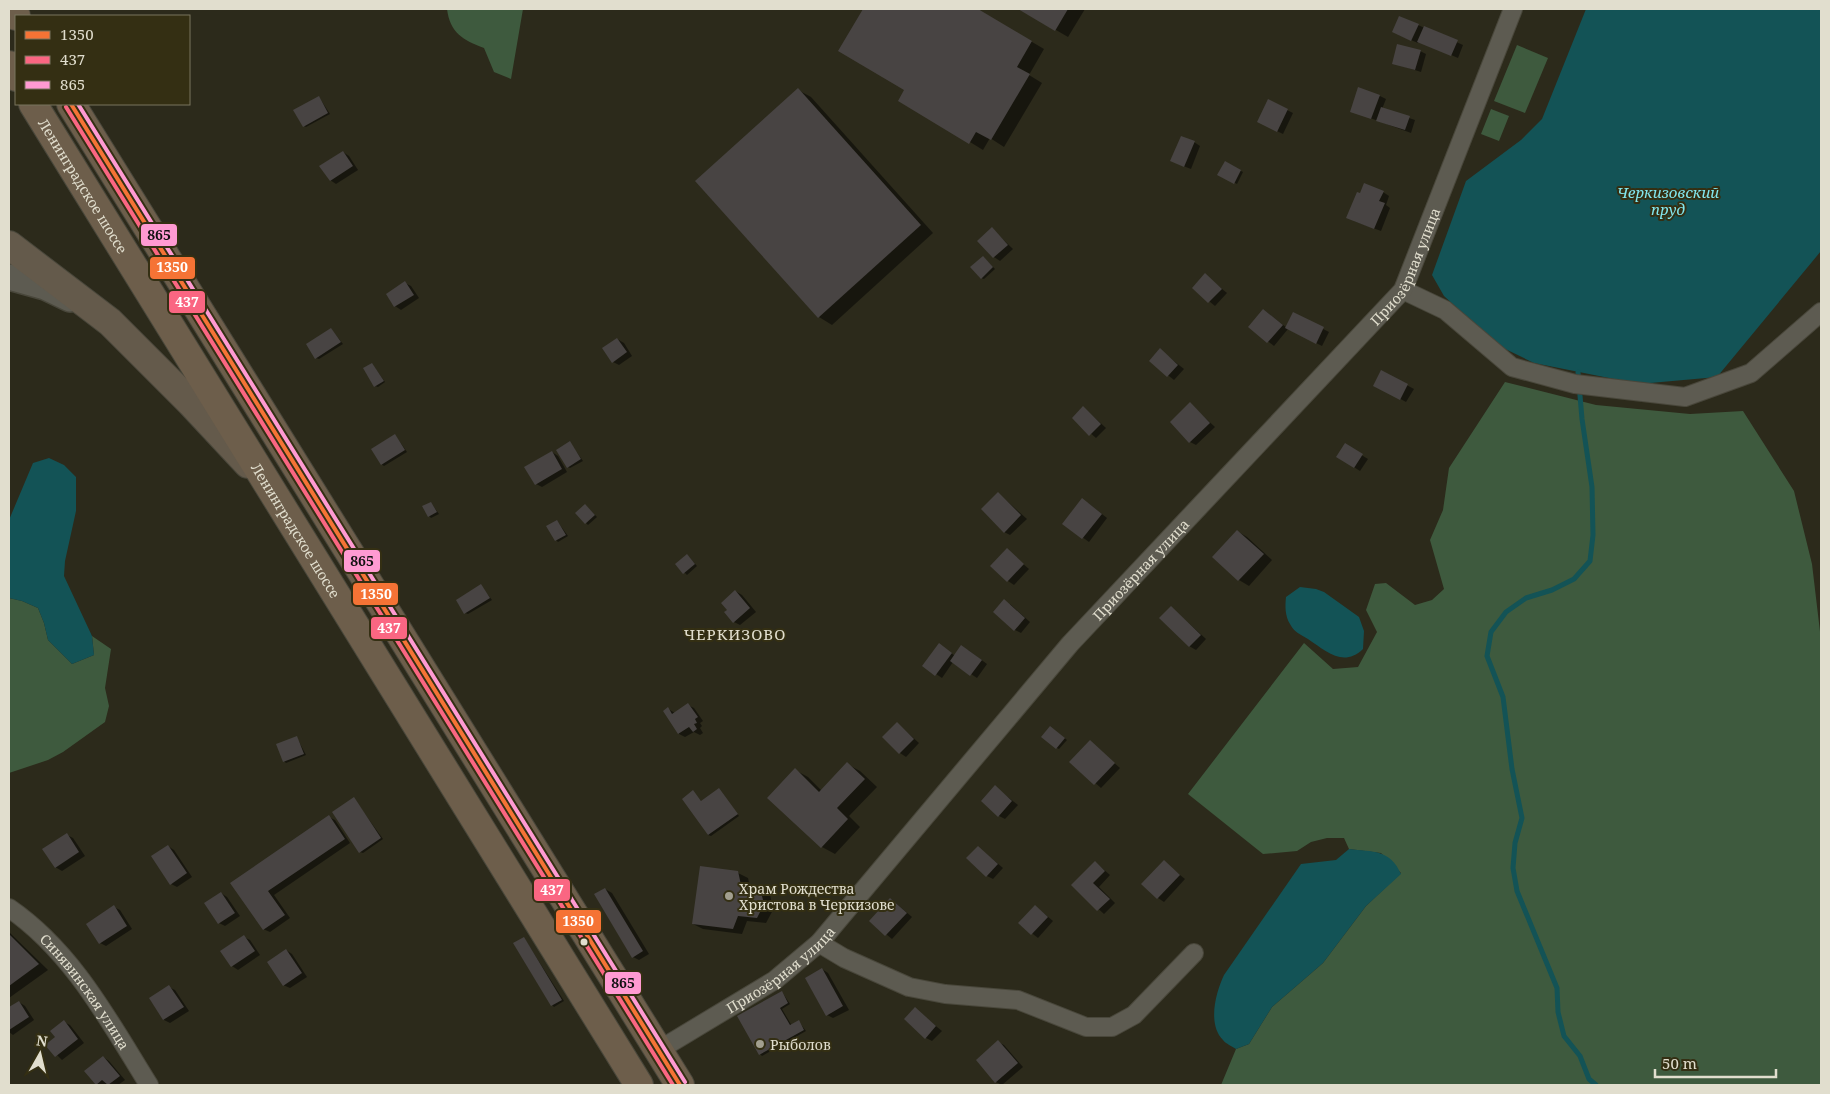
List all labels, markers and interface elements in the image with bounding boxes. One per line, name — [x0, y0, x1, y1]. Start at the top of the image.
legend — [15, 15, 190, 105]
text: 1350 — [60, 24, 94, 44]
text: 437 — [60, 49, 85, 69]
text: 865 — [60, 74, 85, 94]
street label: Ленинградское шоссе — [35, 115, 132, 257]
water label: Черкизовский пруд — [1617, 182, 1719, 219]
street label: Приозёрная улица — [1365, 205, 1444, 329]
line badge: 865 — [140, 223, 178, 247]
text: 865 — [147, 225, 171, 244]
line badge: 1350 — [149, 256, 196, 280]
text: 1350 — [156, 257, 188, 276]
line badge: 437 — [168, 290, 206, 314]
text: 437 — [175, 292, 199, 311]
street label: Ленинградское шоссе — [247, 459, 345, 601]
street label: Приозёрная улица — [1088, 514, 1193, 624]
line badge: 865 — [343, 549, 381, 573]
text: 865 — [350, 551, 374, 570]
line badge: 1350 — [352, 582, 399, 606]
text: 1350 — [360, 584, 392, 603]
line badge: 437 — [370, 616, 408, 640]
text: 437 — [377, 618, 401, 637]
district label: ЧЕРКИЗОВО — [684, 624, 786, 644]
line badge: 437 — [533, 878, 571, 902]
place label: Храм Рождества Христова в Черкизове — [739, 879, 895, 914]
text: 437 — [540, 880, 564, 899]
marker: Храм Рождества Христова в Черкизове — [723, 890, 735, 902]
line badge: 1350 — [555, 909, 602, 934]
text: 1350 — [562, 911, 594, 930]
street label: Приозёрная улица — [722, 922, 839, 1017]
street label: Синявинская улица — [36, 929, 134, 1053]
unlabelled marker — [579, 937, 589, 947]
line badge: 865 — [604, 971, 642, 995]
text: 865 — [611, 973, 635, 992]
north arrow — [15, 1029, 65, 1079]
text: N — [35, 1030, 49, 1051]
place label: Рыболов — [770, 1035, 831, 1054]
marker: Рыболов — [754, 1038, 766, 1050]
scale bar — [1655, 1046, 1776, 1078]
text: 50 m — [1662, 1053, 1697, 1073]

